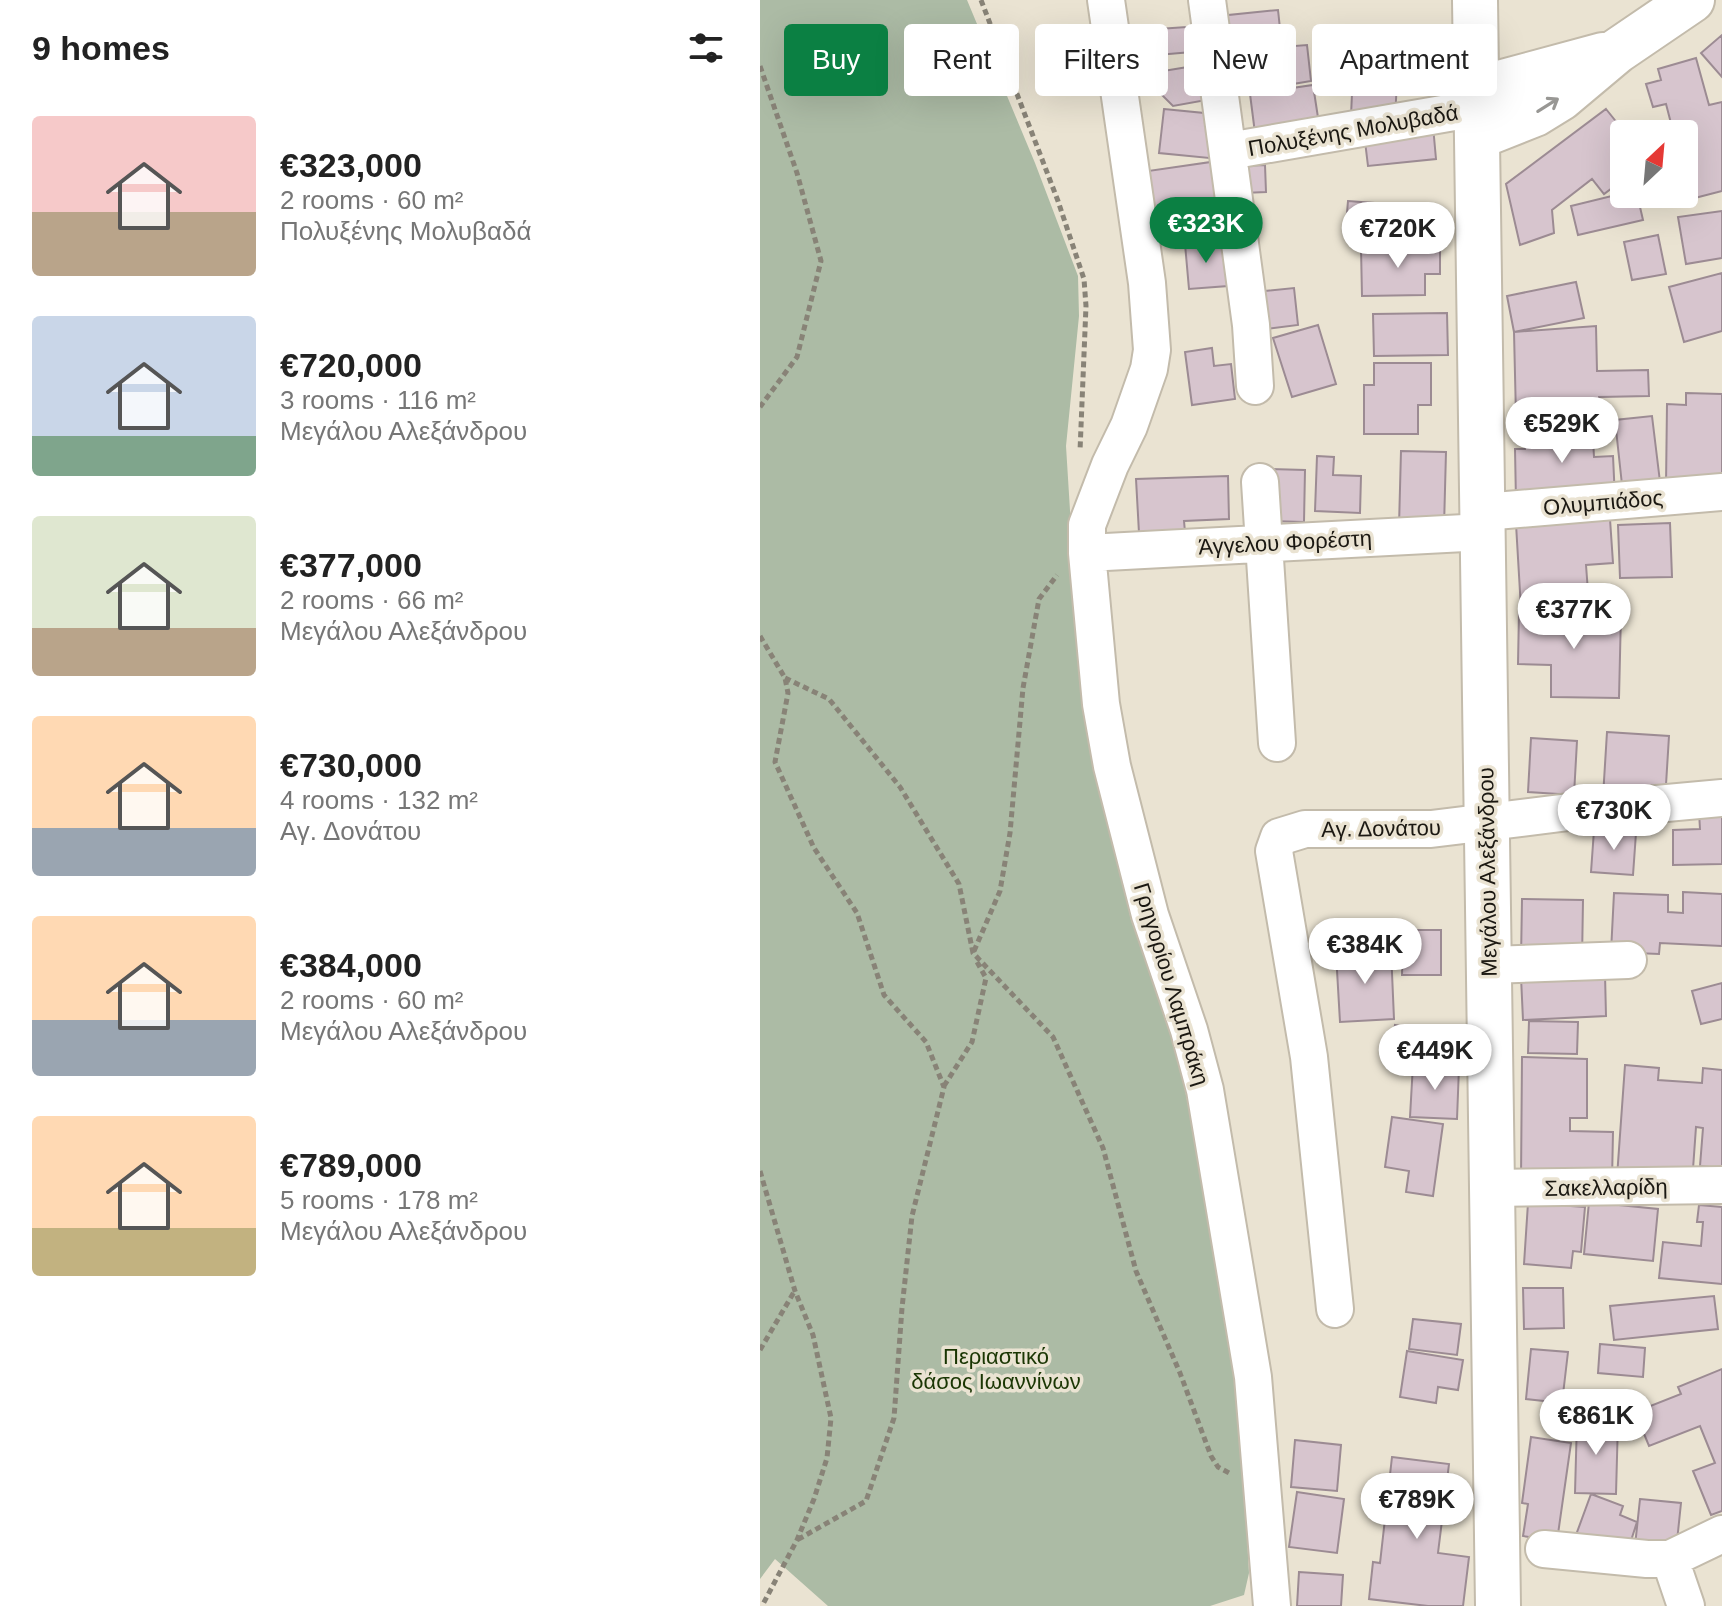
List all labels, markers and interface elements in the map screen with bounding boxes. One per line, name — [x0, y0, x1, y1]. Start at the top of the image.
chip: Buy — [784, 24, 888, 96]
chip: Rent — [904, 24, 1019, 96]
chip: Filters — [1035, 24, 1168, 96]
chip: New — [1184, 24, 1296, 96]
chip: Apartment — [1312, 24, 1497, 96]
icon: filters — [684, 26, 728, 70]
text: 9 homes — [32, 29, 170, 67]
one-way arrow — [1536, 97, 1559, 113]
street label: Πολυξένης Μολυβαδά — [1246, 100, 1460, 161]
north arrow — [1610, 120, 1698, 208]
map controls — [1610, 120, 1698, 208]
text: €323,000 — [280, 146, 422, 184]
icon: home — [96, 148, 192, 244]
text: 2 rooms · 60 m² — [280, 185, 464, 215]
pin: €323K — [1150, 197, 1262, 265]
pin: €720K — [1342, 202, 1454, 270]
text: €323K — [1168, 208, 1244, 238]
text: €720K — [1360, 213, 1436, 243]
text: Πολυξένης Μολυβαδά — [280, 216, 532, 246]
text: €720,000 — [280, 346, 422, 384]
icon: home — [96, 348, 192, 444]
text: 3 rooms · 116 m² — [280, 385, 476, 415]
pin: €529K — [1506, 397, 1618, 465]
text: €529K — [1524, 408, 1600, 438]
text: Μεγάλου Αλεξάνδρου — [280, 416, 527, 446]
street label: Ολυμπιάδος — [1542, 485, 1664, 520]
street label: Άγγελου Φορέστη — [1198, 525, 1372, 560]
text: €377,000 — [280, 546, 422, 584]
icon: home — [96, 548, 192, 644]
pin: €377K — [1518, 583, 1630, 651]
text: 2 rooms · 66 m² — [280, 585, 464, 615]
text: €377K — [1536, 594, 1612, 624]
text: Μεγάλου Αλεξάνδρου — [280, 616, 527, 646]
text: €730,000 — [280, 746, 422, 784]
icon: home — [96, 748, 192, 844]
street label: Μεγάλου Αλεξάνδρου — [1473, 767, 1502, 977]
pin: €730K — [1558, 784, 1670, 852]
text: 4 rooms · 132 m² — [280, 785, 478, 815]
text: €730K — [1576, 795, 1652, 825]
street label: Αγ. Δονάτου — [1321, 815, 1441, 842]
text: Αγ. Δονάτου — [280, 816, 421, 846]
street label: Γρηγορίου Λαμπράκη — [1129, 880, 1214, 1088]
pin: €384K — [1309, 918, 1421, 986]
text: €384K — [1327, 929, 1403, 959]
text: €384,000 — [280, 946, 422, 984]
icon: home — [96, 948, 192, 1044]
text: 2 rooms · 60 m² — [280, 985, 464, 1015]
text: Μεγάλου Αλεξάνδρου — [280, 1016, 527, 1046]
pin: €449K — [1379, 1024, 1491, 1092]
text: €449K — [1397, 1035, 1473, 1065]
text: €789,000 — [280, 1146, 422, 1184]
icon: home — [96, 1148, 192, 1244]
street label: Σακελλαρίδη — [1544, 1174, 1668, 1201]
text: 5 rooms · 178 m² — [280, 1185, 478, 1215]
text: Μεγάλου Αλεξάνδρου — [280, 1216, 527, 1246]
park label: Περιαστικό δάσος Ιωαννίνων — [911, 1344, 1081, 1394]
pin: €861K — [1540, 1389, 1652, 1457]
text: €861K — [1558, 1400, 1634, 1430]
pin: €789K — [1361, 1473, 1473, 1541]
text: €789K — [1379, 1484, 1455, 1514]

